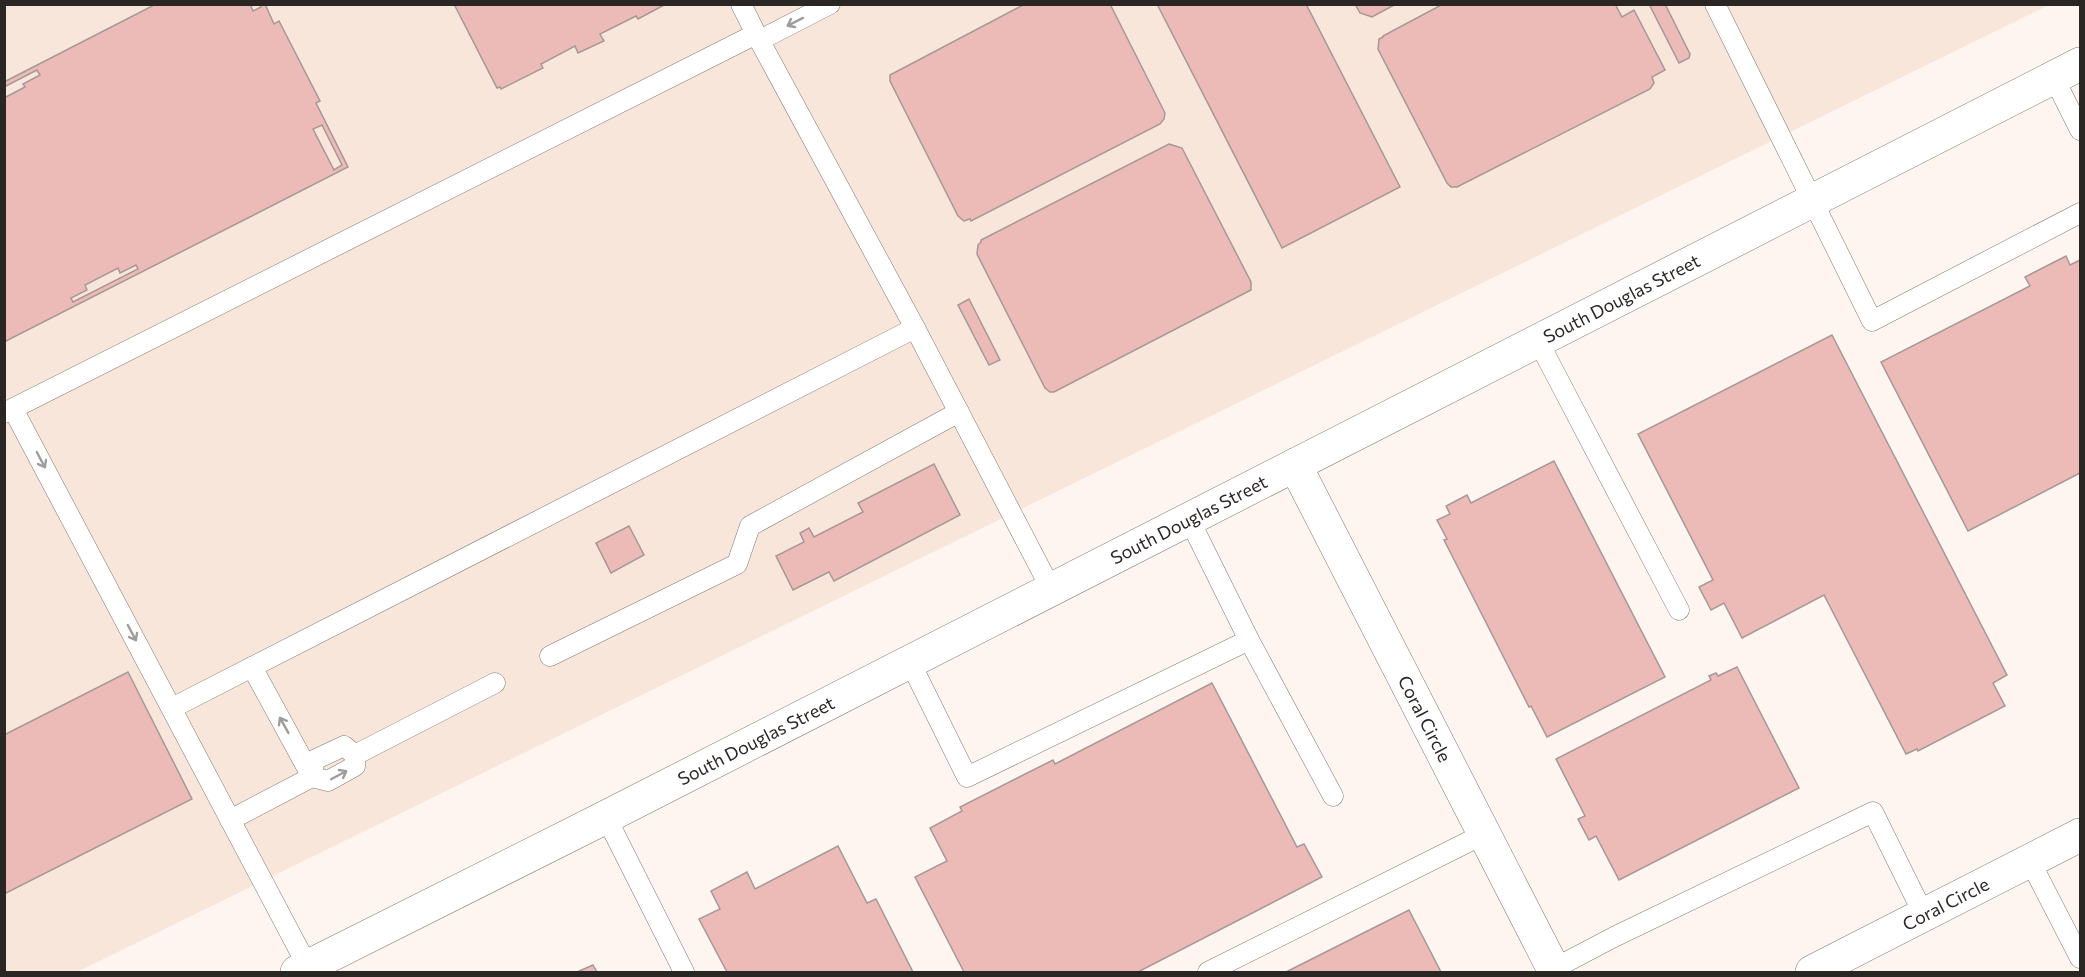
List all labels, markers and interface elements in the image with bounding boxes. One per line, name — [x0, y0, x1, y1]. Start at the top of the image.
one-way arrow — [787, 16, 804, 28]
street label: South Douglas Street — [1539, 249, 1704, 347]
one-way arrow — [36, 451, 47, 469]
street label: South Douglas Street — [1107, 470, 1271, 568]
one-way arrow — [126, 624, 138, 642]
street label: Coral Circle — [1394, 672, 1456, 766]
street label: South Douglas Street — [674, 691, 838, 790]
one-way arrow — [278, 717, 289, 735]
one-way arrow — [330, 769, 348, 780]
street label: Coral Circle — [1899, 872, 1993, 935]

